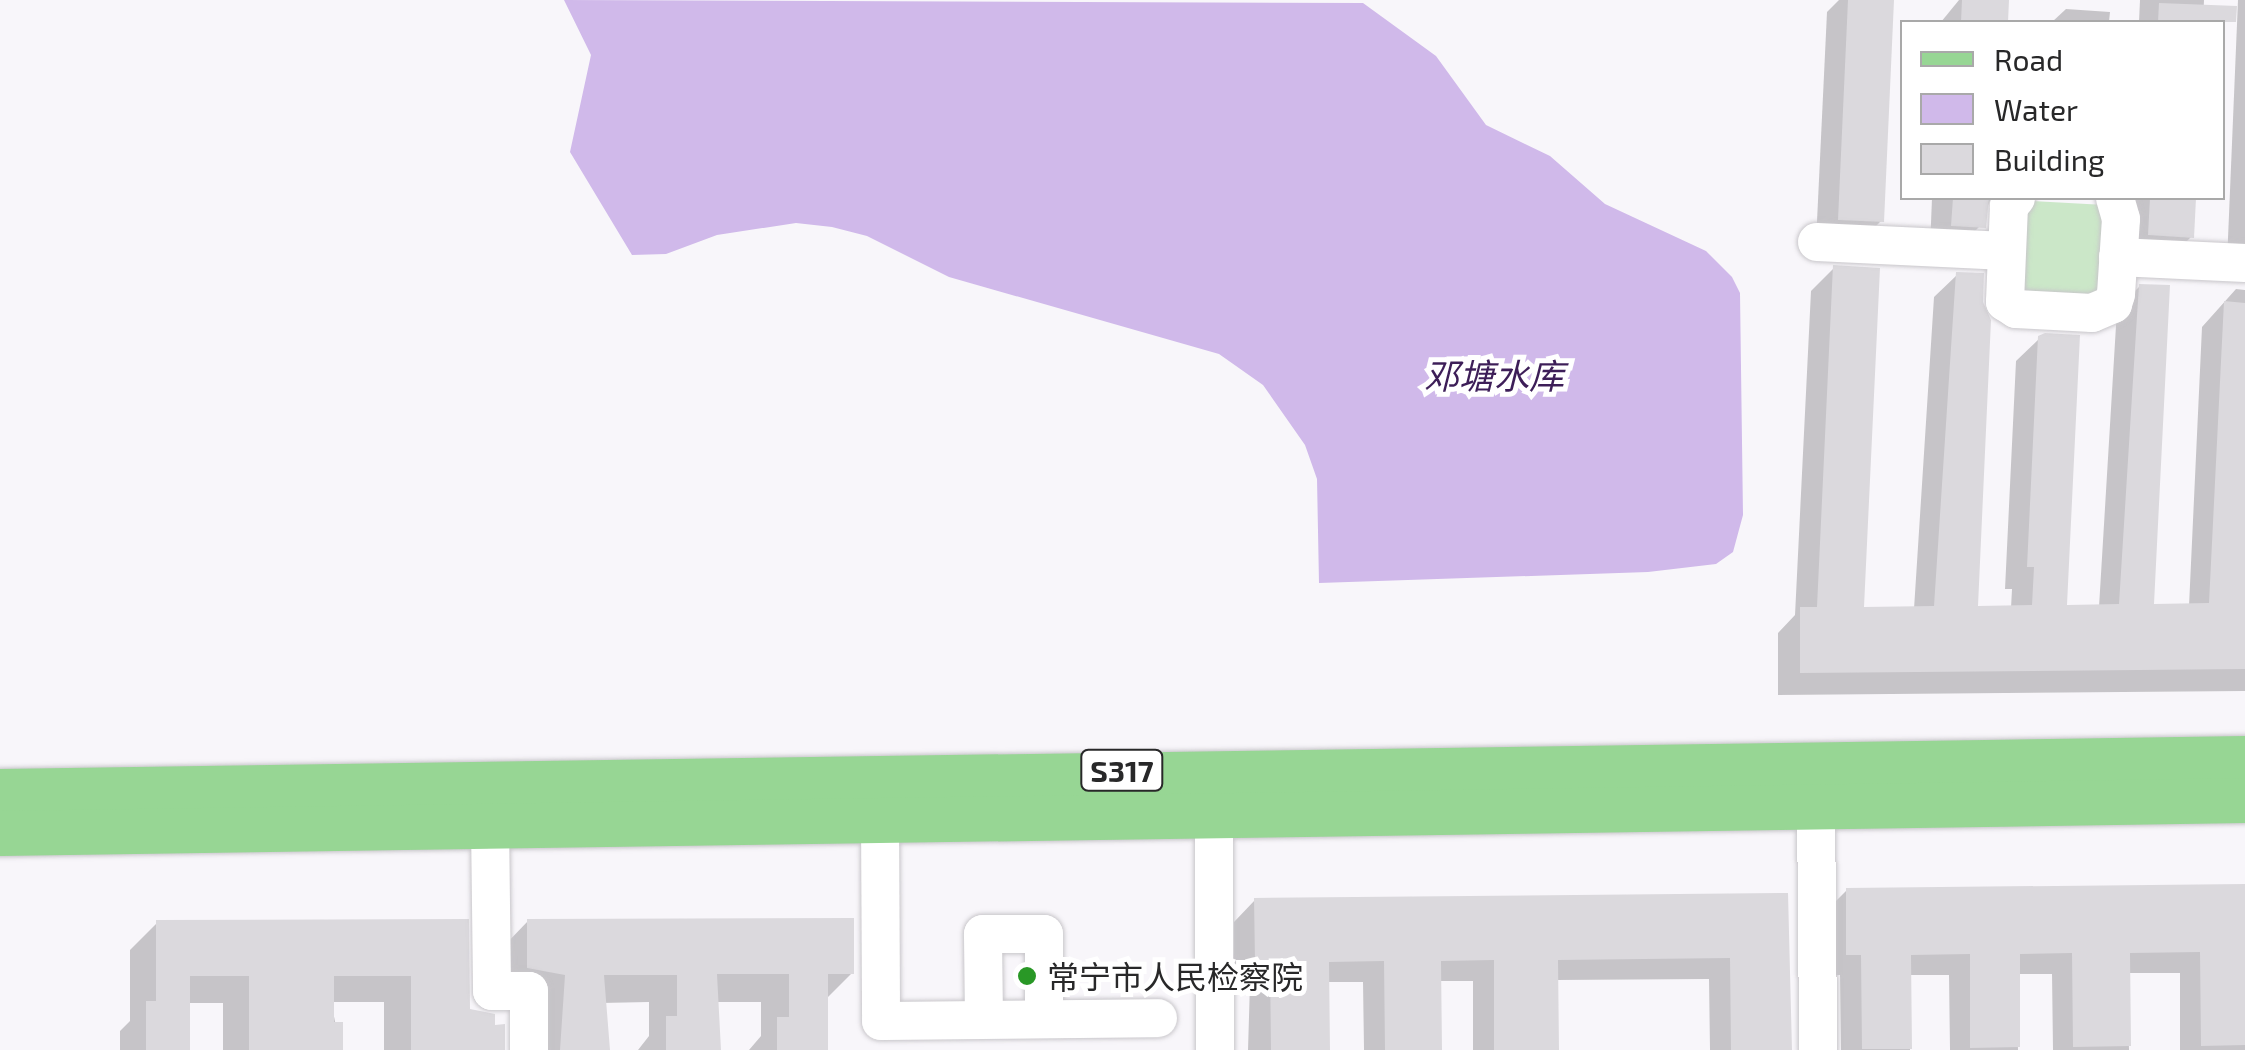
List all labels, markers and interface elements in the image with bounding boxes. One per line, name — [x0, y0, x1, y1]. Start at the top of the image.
legend — [1900, 20, 2225, 200]
text: Road — [1994, 41, 2063, 77]
text: Water — [1994, 91, 2078, 127]
text: Building — [1994, 141, 2105, 177]
water label: 邓塘水库 — [1424, 354, 1564, 396]
road number: S317 — [1080, 745, 1164, 795]
place label: 常宁市人民检察院 — [1047, 957, 1303, 995]
marker: 常宁市人民检察院 — [1016, 965, 1038, 987]

